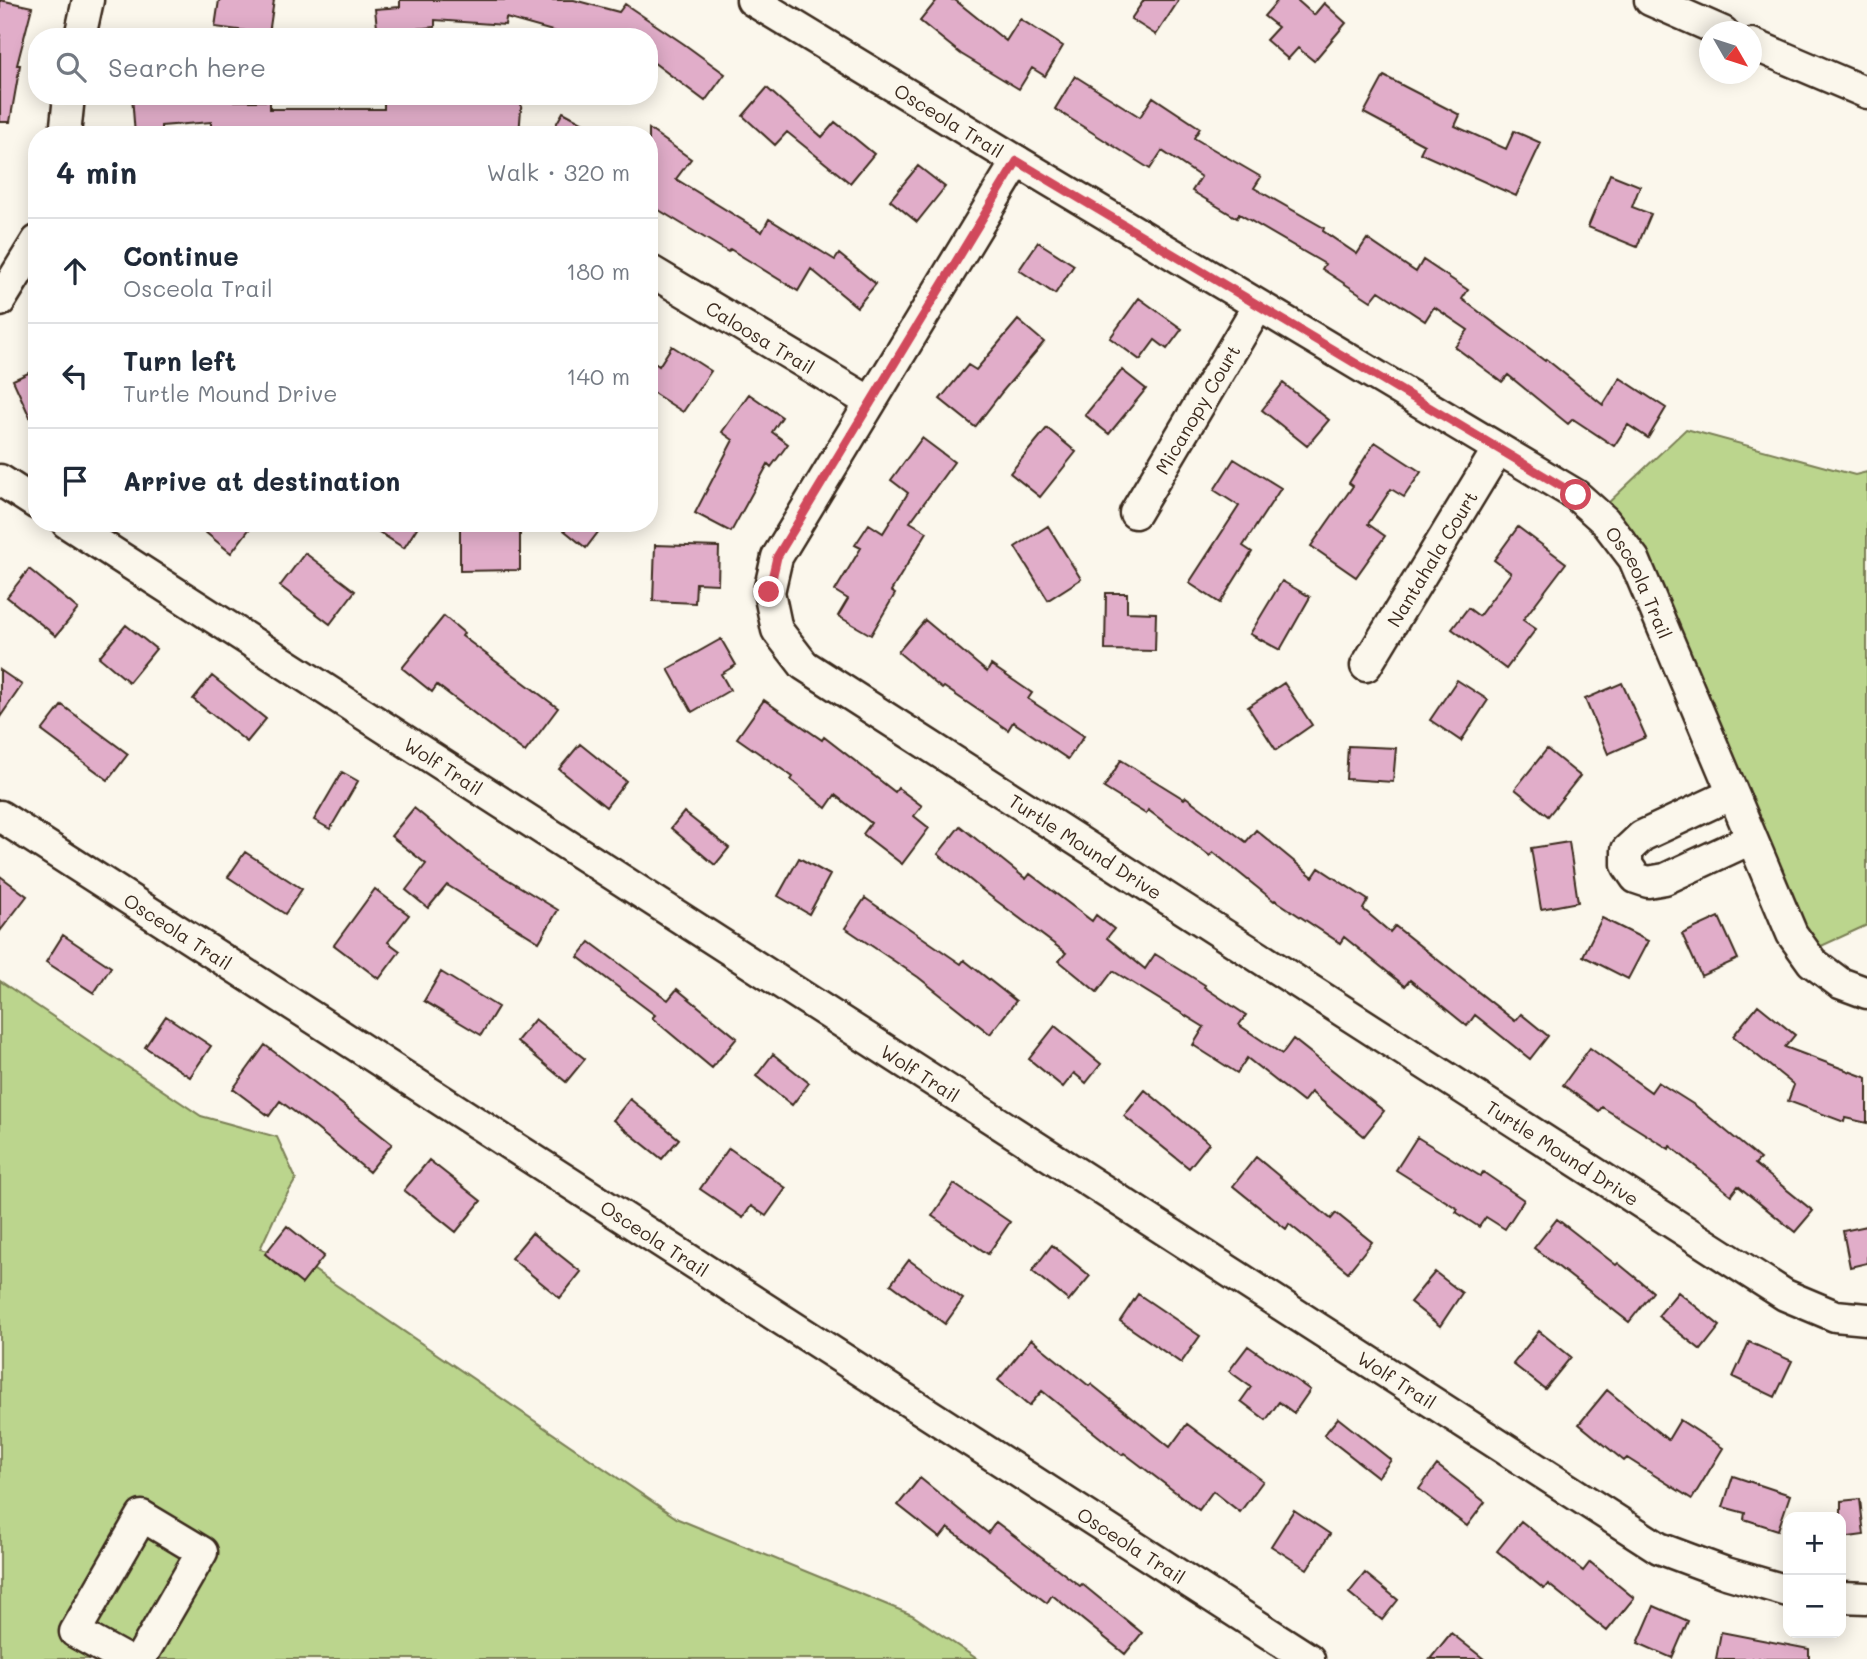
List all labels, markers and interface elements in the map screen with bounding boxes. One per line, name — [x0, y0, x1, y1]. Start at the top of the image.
north arrow — [1699, 21, 1762, 84]
search box — [28, 28, 658, 105]
icon: search — [52, 48, 90, 86]
text: Search here — [108, 50, 266, 84]
street label: Osceola Trail — [890, 77, 1009, 163]
text: 4 min — [56, 152, 137, 192]
text: Walk · 320 m — [487, 157, 630, 187]
text: Continue — [123, 239, 239, 273]
icon: ahead — [56, 252, 94, 290]
text: 180 m — [566, 256, 630, 286]
text: Osceola Trail — [123, 273, 273, 303]
street label: Caloosa Trail — [702, 295, 820, 379]
street label: Micanopy Court — [1149, 340, 1245, 478]
text: Turn left — [123, 344, 236, 378]
icon: left — [56, 357, 94, 395]
text: 140 m — [566, 361, 630, 391]
text: Turtle Mound Drive — [123, 378, 337, 408]
icon: arrive — [56, 462, 94, 500]
text: Arrive at destination — [123, 464, 400, 498]
route start — [1560, 479, 1591, 510]
street label: Nantahala Court — [1381, 486, 1482, 631]
street label: Osceola Trail — [1600, 520, 1678, 642]
route end — [753, 576, 784, 607]
street label: Wolf Trail — [400, 731, 488, 800]
street label: Turtle Mound Drive — [1005, 788, 1167, 904]
street label: Osceola Trail — [119, 887, 237, 975]
street label: Wolf Trail — [876, 1038, 965, 1107]
street label: Turtle Mound Drive — [1482, 1094, 1644, 1211]
street label: Osceola Trail — [596, 1194, 714, 1282]
street label: Wolf Trail — [1353, 1345, 1441, 1414]
street label: Osceola Trail — [1073, 1501, 1190, 1589]
map controls — [1783, 1512, 1846, 1638]
button: + — [1783, 1512, 1846, 1575]
button: − — [1783, 1575, 1846, 1638]

